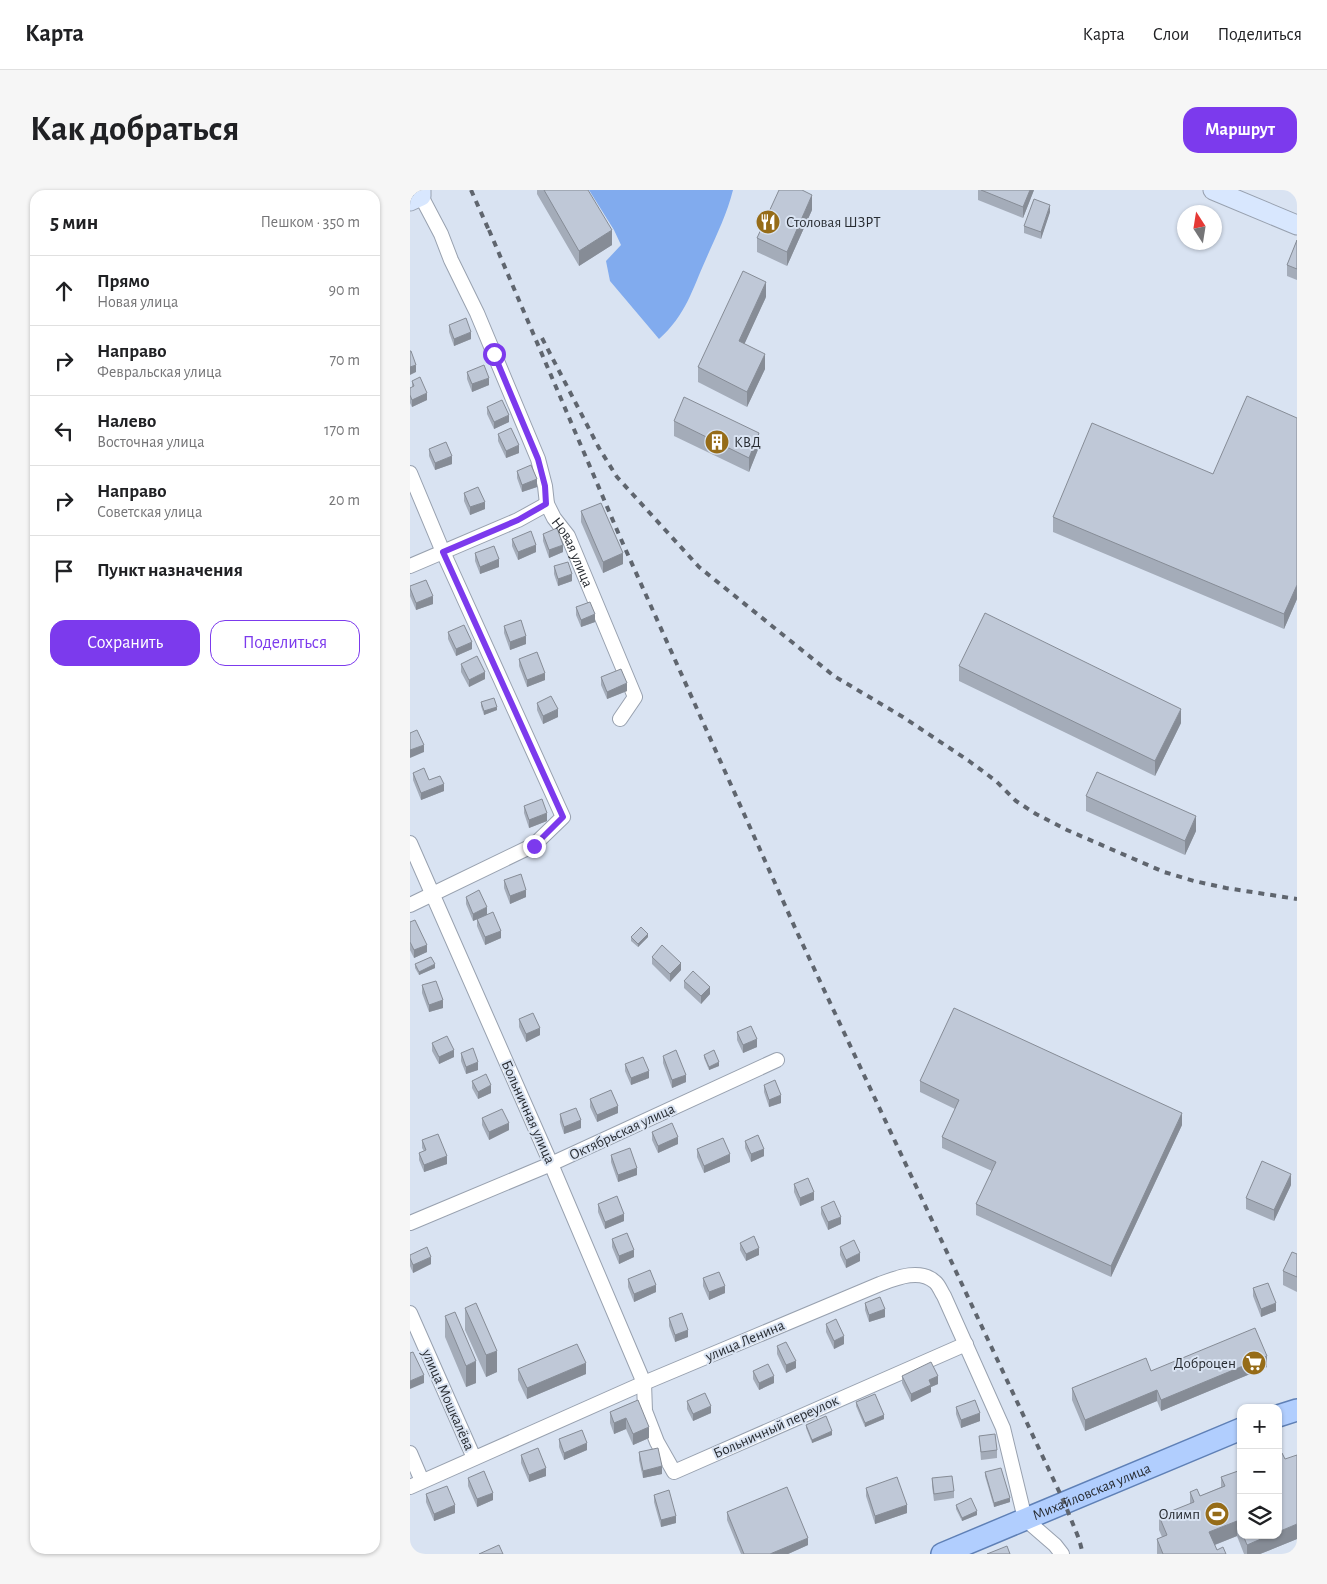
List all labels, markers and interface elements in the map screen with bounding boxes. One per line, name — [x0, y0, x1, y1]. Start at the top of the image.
text: Карта — [25, 22, 84, 46]
text: Карта — [1083, 26, 1125, 44]
text: Слои — [1153, 26, 1189, 44]
text: Поделиться — [1217, 26, 1302, 44]
button: Маршрут — [1183, 107, 1297, 153]
text: Как добраться — [30, 112, 239, 147]
north arrow — [1177, 205, 1222, 250]
restaurant icon: Столовая ШЗРТ — [755, 209, 781, 235]
text: 5 мин — [50, 212, 98, 233]
text: Пешком · 350 m — [261, 214, 360, 230]
place label: Столовая ШЗРТ — [786, 215, 880, 230]
text: Прямо — [97, 272, 150, 291]
icon: ahead — [50, 277, 78, 305]
text: 90 m — [329, 282, 360, 298]
text: Новая улица — [97, 294, 178, 310]
text: Направо — [97, 342, 167, 361]
route start — [483, 343, 506, 366]
icon: right — [50, 347, 78, 375]
text: 70 m — [329, 352, 360, 368]
text: Февральская улица — [97, 364, 222, 380]
text: Налево — [97, 412, 156, 431]
icon: left — [50, 417, 78, 445]
text: 170 m — [324, 422, 360, 438]
building icon: КВД — [704, 429, 730, 455]
text: Восточная улица — [97, 434, 205, 450]
place label: КВД — [734, 435, 761, 450]
text: Направо — [97, 482, 167, 501]
icon: right — [50, 487, 78, 515]
text: 20 m — [329, 492, 360, 508]
text: Советская улица — [97, 504, 202, 520]
street label: Новая улица — [549, 514, 596, 589]
icon: arrive — [50, 557, 78, 585]
text: Пункт назначения — [97, 561, 243, 580]
button: Сохранить — [50, 620, 200, 666]
button: Поделиться — [210, 620, 360, 666]
route end — [523, 835, 546, 858]
street label: Больничная улица — [499, 1058, 558, 1166]
street label: Октябрьская улица — [567, 1101, 677, 1163]
street label: улица Ленина — [702, 1318, 787, 1365]
street label: улица Мошкалёва — [419, 1346, 477, 1453]
supermarket icon: Доброцен — [1241, 1350, 1267, 1376]
place label: Доброцен — [1174, 1356, 1236, 1371]
street label: Больничный переулок — [711, 1393, 841, 1461]
map controls — [1237, 1404, 1282, 1539]
button: + — [1237, 1404, 1282, 1449]
button: − — [1237, 1449, 1282, 1494]
street label: Михайловская улица — [1030, 1460, 1153, 1523]
button: layers — [1237, 1494, 1282, 1539]
sports icon: Олимп — [1204, 1501, 1230, 1527]
place label: Олимп — [1159, 1507, 1200, 1522]

